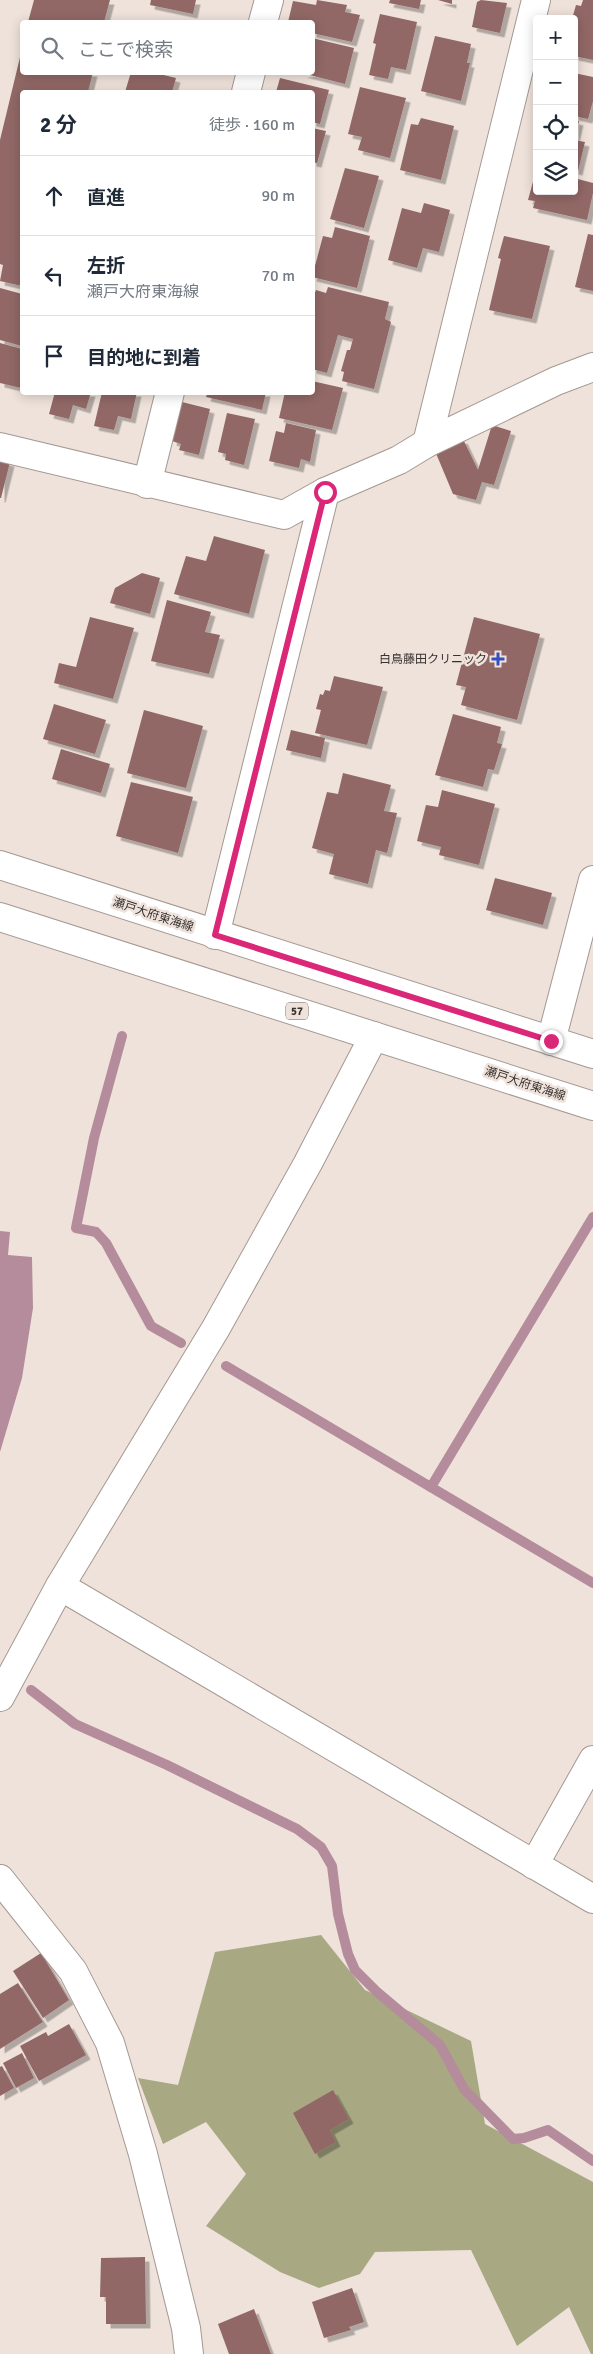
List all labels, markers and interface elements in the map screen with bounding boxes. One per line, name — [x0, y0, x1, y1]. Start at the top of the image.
map controls — [533, 15, 578, 195]
button: + — [533, 15, 578, 60]
search box — [20, 20, 315, 75]
icon: search — [38, 34, 66, 62]
text: ここで検索 — [78, 38, 173, 62]
button: − — [533, 60, 578, 105]
button: locate — [533, 105, 578, 150]
text: 2 分 — [40, 112, 77, 138]
text: 徒歩 · 160 m — [209, 115, 295, 135]
button: layers — [533, 150, 578, 195]
icon: ahead — [40, 182, 68, 210]
text: 直進 — [87, 186, 125, 210]
text: 90 m — [261, 186, 295, 206]
text: 左折 — [87, 254, 125, 278]
icon: left — [40, 262, 68, 290]
text: 70 m — [261, 266, 295, 286]
text: 瀬戸大府東海線 — [87, 282, 199, 302]
icon: arrive — [40, 342, 68, 370]
text: 目的地に到着 — [87, 346, 201, 370]
route start — [314, 481, 337, 504]
place label: 白鳥藤田クリニック — [379, 652, 487, 667]
marker: 白鳥藤田クリニック — [491, 652, 505, 666]
street label: 瀬戸大府東海線 — [111, 895, 195, 935]
road number: 57 — [286, 1002, 308, 1019]
route end — [540, 1030, 563, 1053]
street label: 瀬戸大府東海線 — [483, 1064, 567, 1104]

